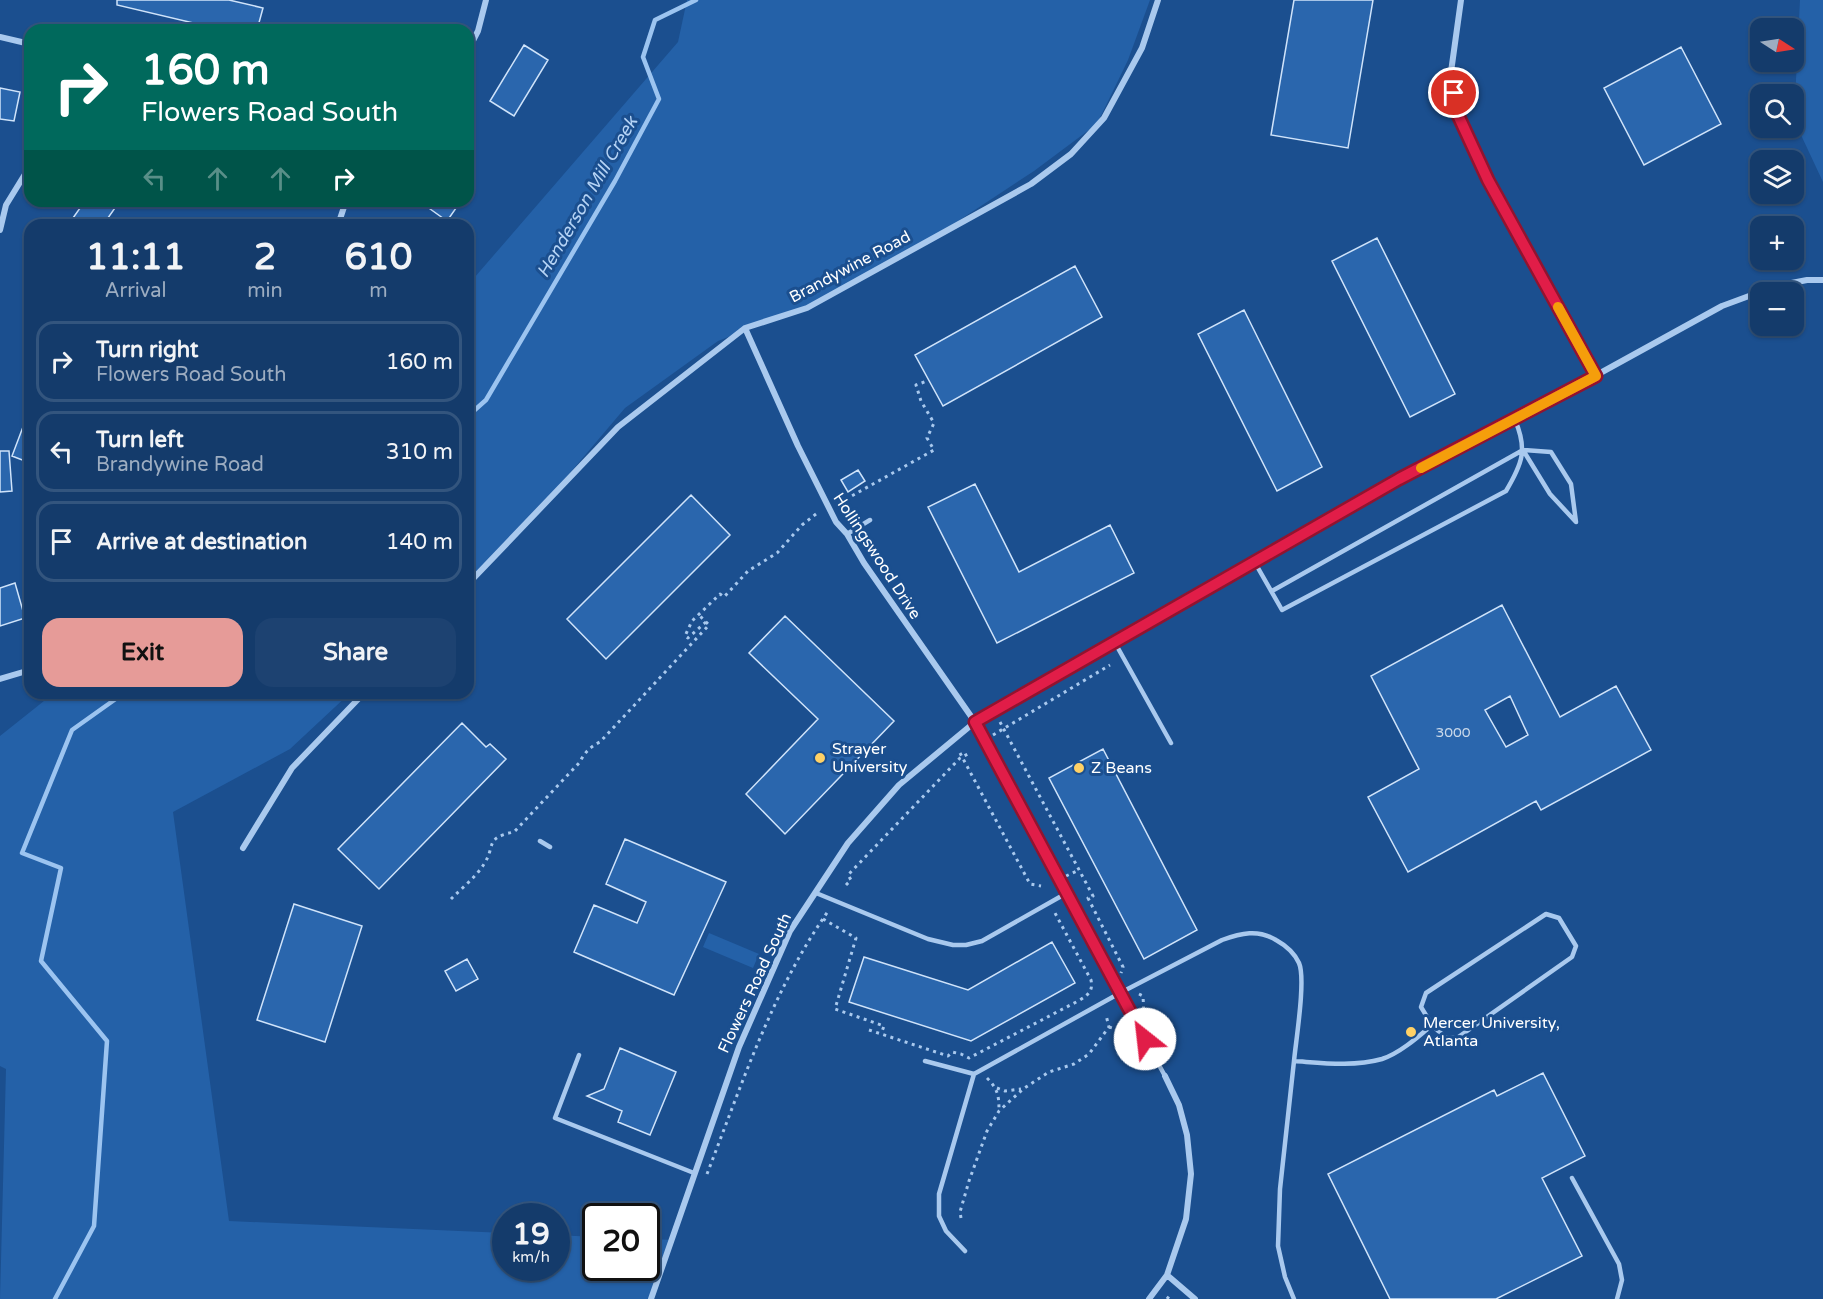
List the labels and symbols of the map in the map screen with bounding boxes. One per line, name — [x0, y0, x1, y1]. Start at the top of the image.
north arrow — [1750, 18, 1804, 72]
pin — [1428, 67, 1479, 118]
water label: Henderson Mill Creek — [532, 111, 643, 282]
street label: Brandywine Road — [786, 227, 914, 307]
street label: Hollingswood Drive — [829, 489, 925, 623]
house number: 3000 — [1435, 724, 1471, 741]
place label: Strayer University — [832, 739, 908, 777]
marker: Strayer University — [813, 751, 827, 765]
place label: Z Beans — [1091, 758, 1152, 778]
marker: Z Beans — [1072, 761, 1086, 775]
street label: Flowers Road South — [714, 910, 796, 1056]
position arrow — [1113, 1007, 1177, 1071]
place label: Mercer University, Atlanta — [1423, 1013, 1560, 1051]
marker: Mercer University, Atlanta — [1404, 1025, 1418, 1039]
speed limit sign: 20 — [582, 1203, 660, 1281]

